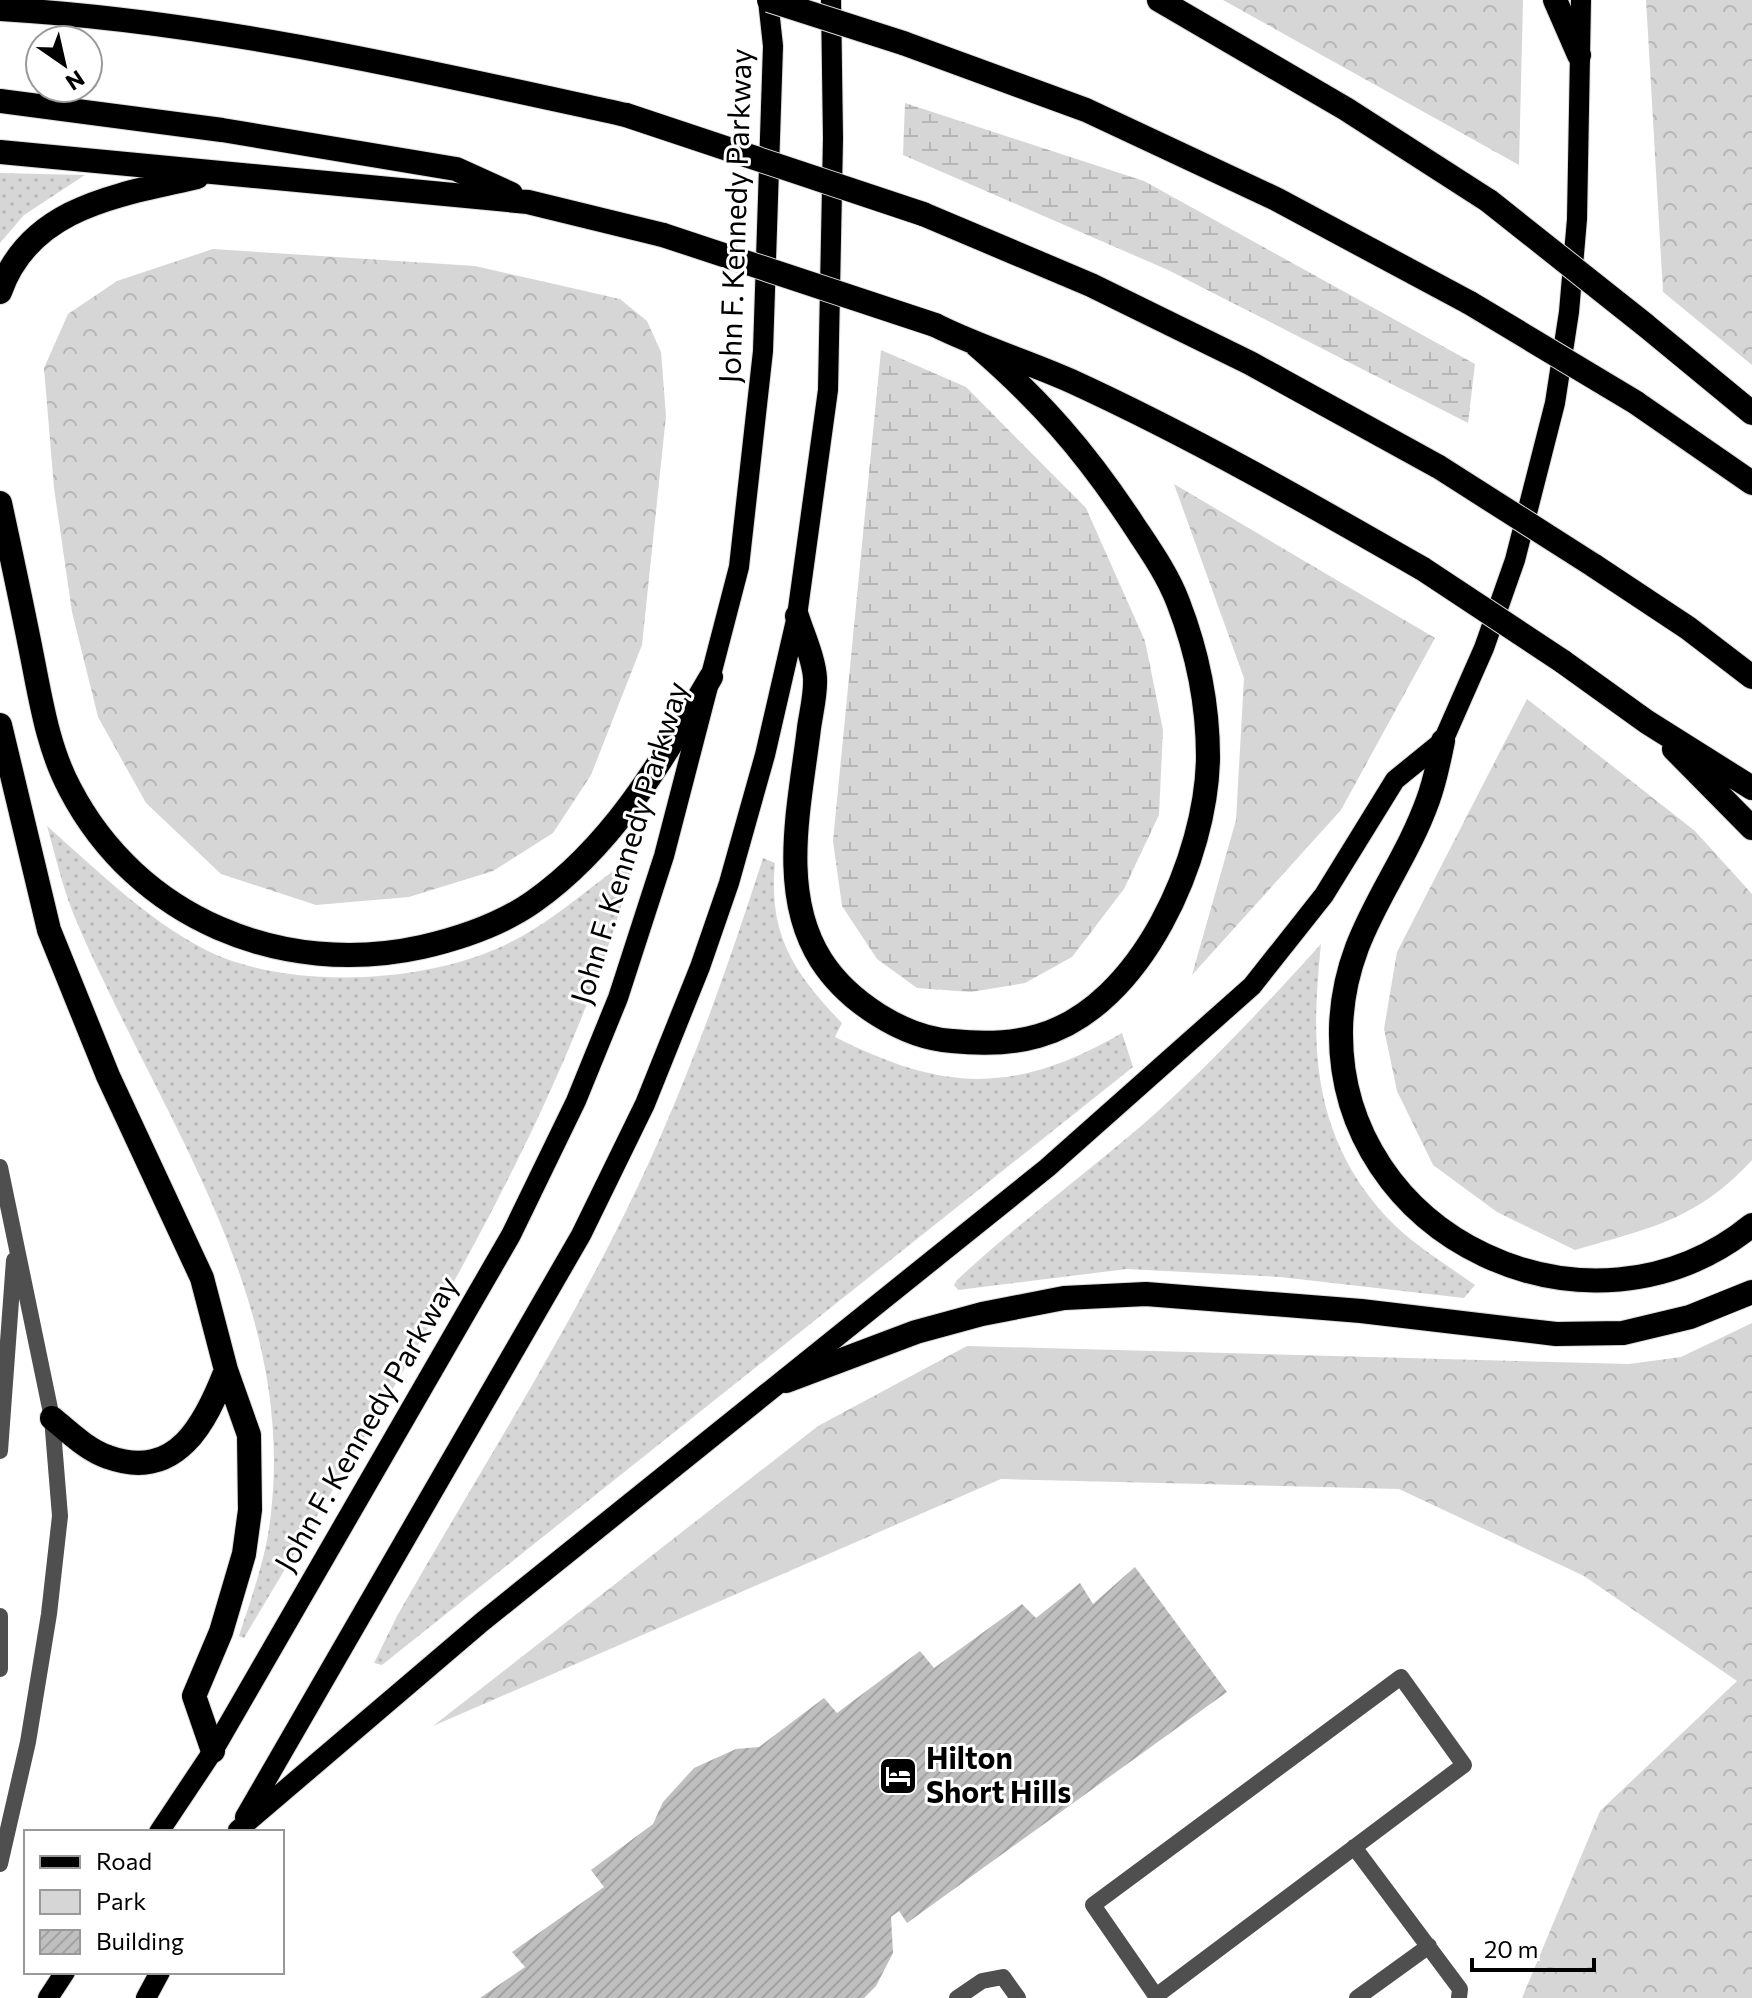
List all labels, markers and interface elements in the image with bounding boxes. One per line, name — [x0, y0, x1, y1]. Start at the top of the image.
north arrow — [24, 24, 104, 104]
street label: John F. Kennedy Parkway — [709, 48, 758, 384]
text: N — [61, 65, 90, 97]
street label: John F. Kennedy Parkway — [561, 677, 694, 1008]
street label: John F. Kennedy Parkway — [265, 1268, 465, 1577]
place label: Hilton Short Hills — [926, 1738, 1071, 1809]
hotel icon: Hilton Short Hills — [877, 1755, 919, 1797]
legend — [24, 1830, 284, 1974]
text: Road — [96, 1846, 152, 1875]
text: Park — [96, 1886, 146, 1915]
scale bar — [1472, 1922, 1594, 1972]
text: Building — [96, 1926, 184, 1955]
text: 20 m — [1484, 1934, 1538, 1963]

